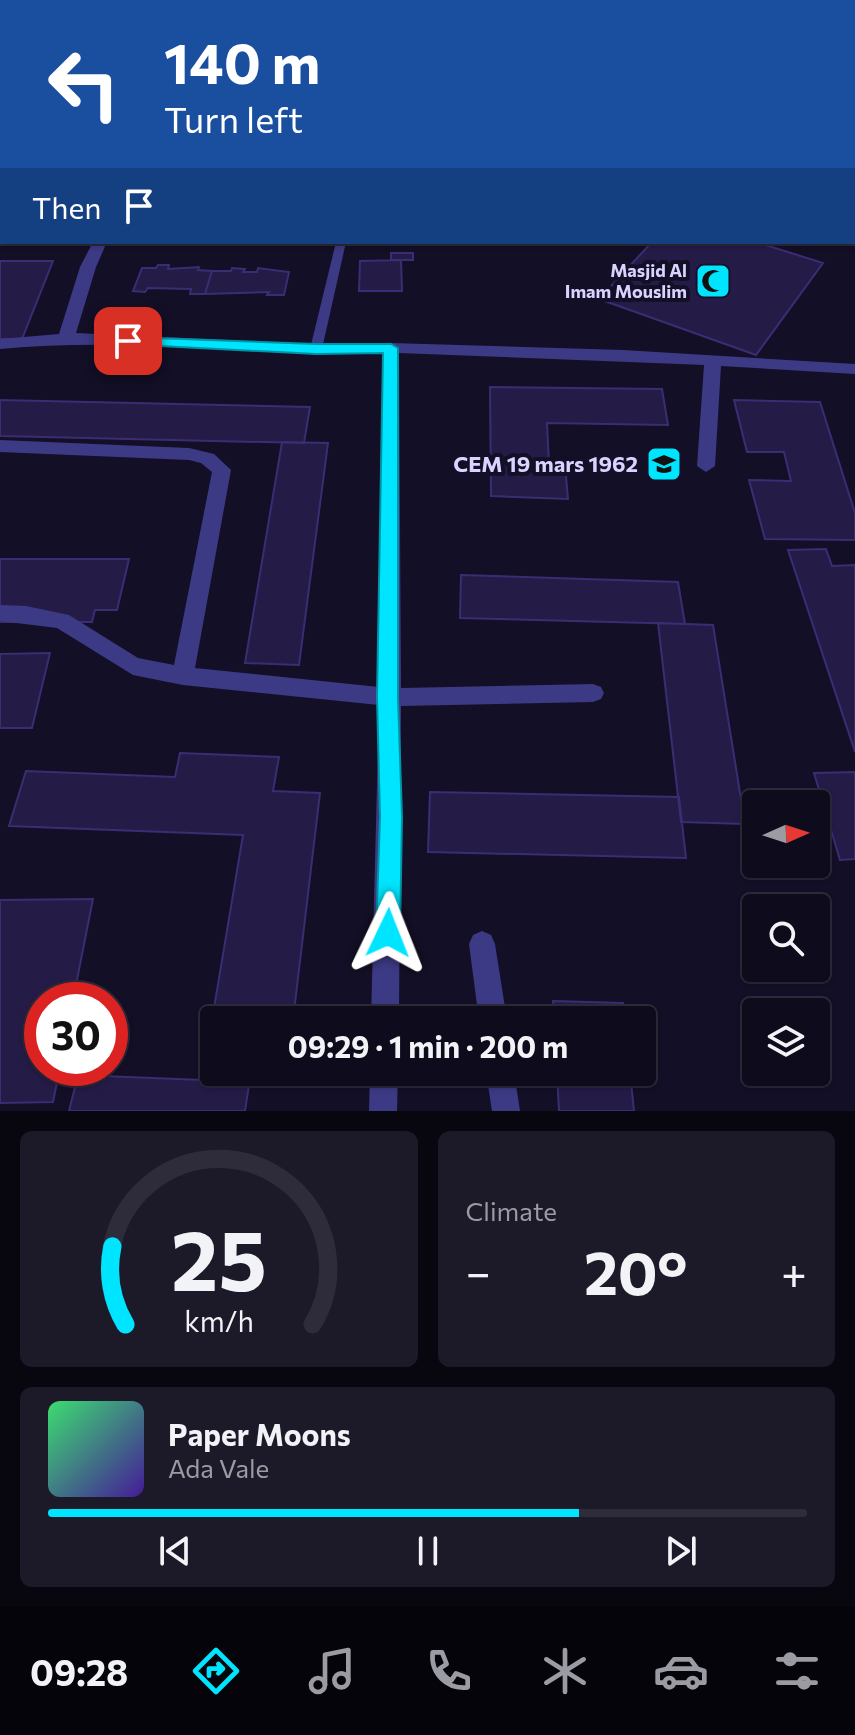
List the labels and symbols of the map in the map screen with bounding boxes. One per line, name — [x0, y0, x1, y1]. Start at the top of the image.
place label: Masjid Al Imam Mouslim — [565, 259, 687, 302]
mosque icon: Masjid Al Imam Mouslim — [694, 262, 732, 300]
pin — [94, 307, 162, 375]
school or university icon: CEM 19 mars 1962 — [645, 445, 683, 483]
place label: CEM 19 mars 1962 — [453, 450, 638, 477]
north arrow — [742, 790, 830, 878]
position arrow — [346, 891, 430, 975]
speed limit sign: 30 — [24, 982, 128, 1086]

